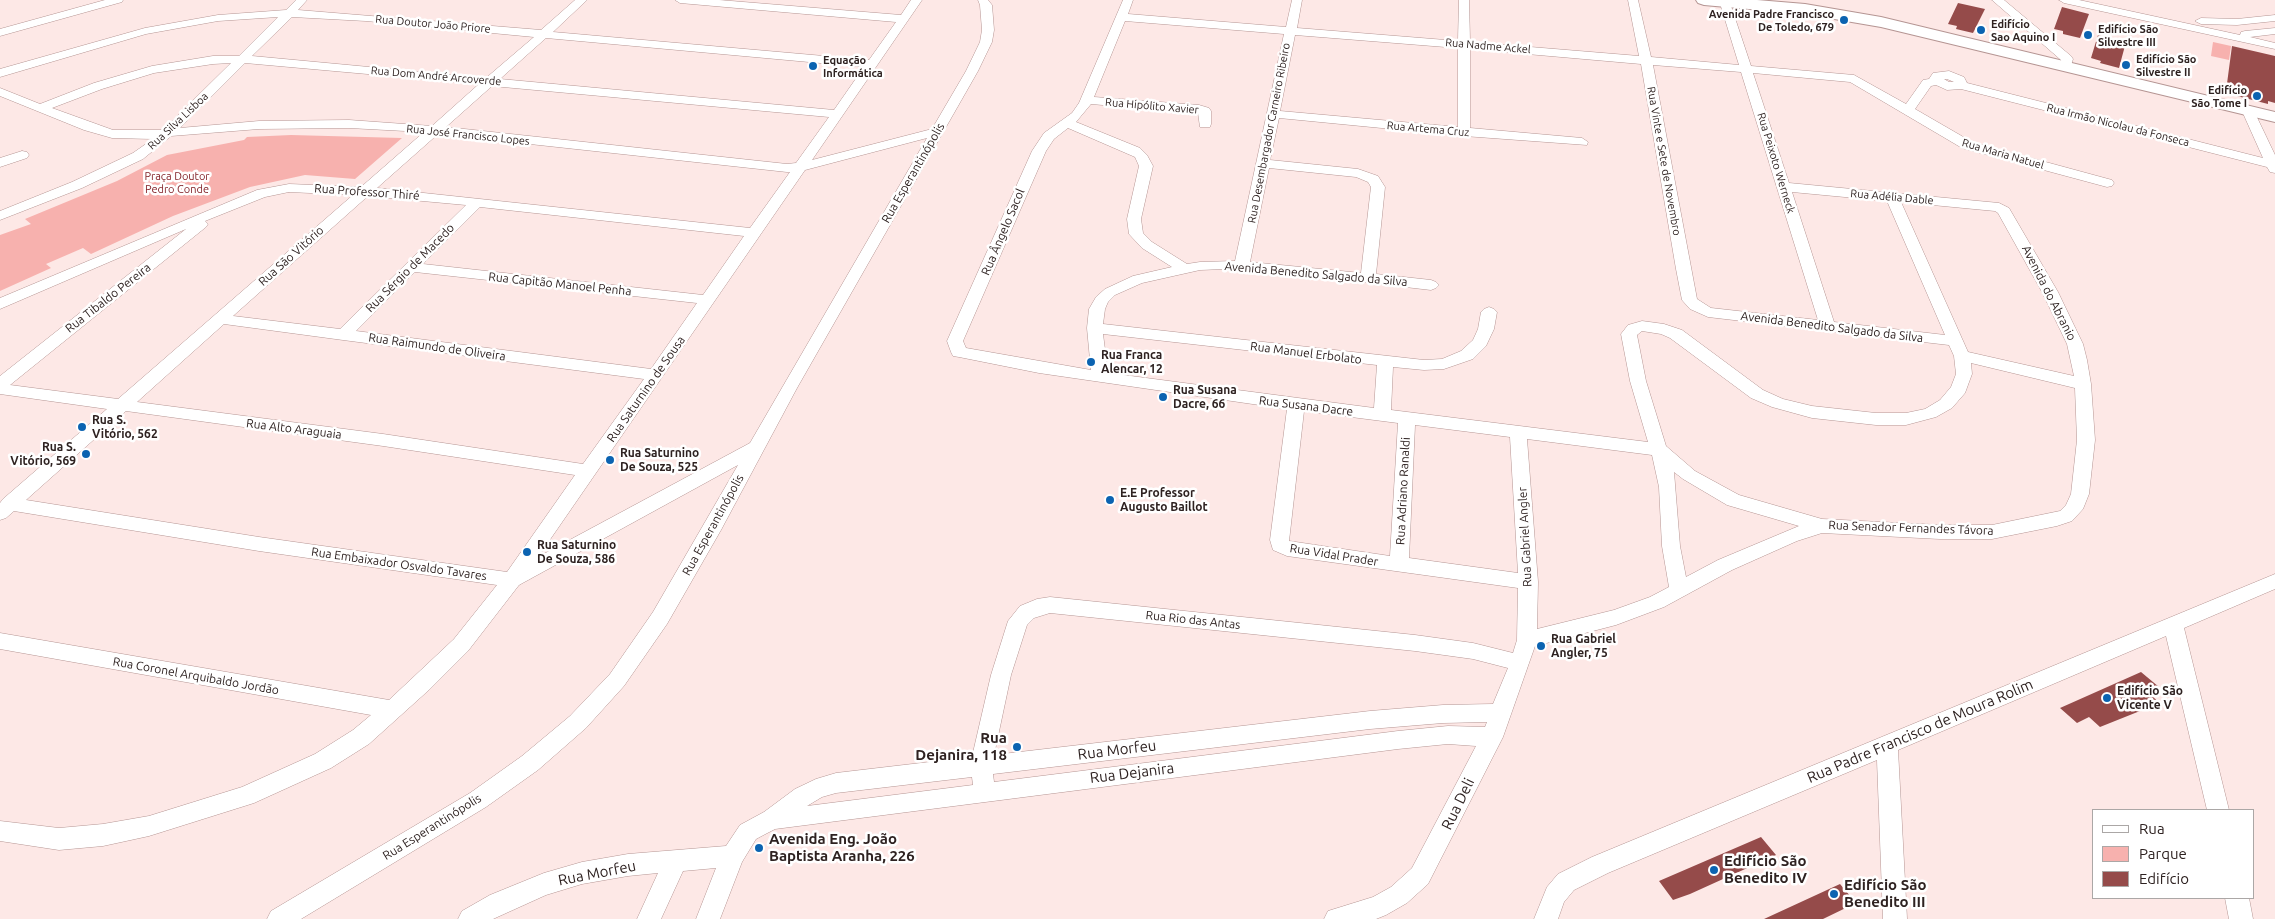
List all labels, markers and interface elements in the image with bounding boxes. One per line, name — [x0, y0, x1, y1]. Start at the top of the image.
place label: Avenida Padre Francisco De Toledo, 679 — [1709, 7, 1834, 33]
street label: Rua Doutor João Priore — [375, 12, 491, 36]
marker: Avenida Padre Francisco De Toledo, 679 — [1838, 14, 1850, 26]
place label: Edifício Sao Aquino I — [1991, 17, 2055, 43]
place label: Edifício São Silvestre III — [2098, 22, 2158, 48]
marker: Edifício Sao Aquino I — [1975, 24, 1987, 36]
marker: Edifício São Silvestre III — [2082, 29, 2094, 41]
street label: Rua Nadme Ackel — [1445, 36, 1531, 56]
street label: Rua Desembargador Carneiro Ribeiro — [1245, 42, 1293, 224]
place label: Edifício São Silvestre II — [2136, 52, 2196, 78]
place label: Equação Informática — [823, 53, 883, 79]
marker: Edifício São Silvestre II — [2120, 59, 2132, 71]
marker: Equação Informática — [807, 60, 819, 72]
street label: Rua Dom André Arcoverde — [370, 64, 502, 88]
place label: Edifício São Tome I — [2191, 83, 2247, 109]
street label: Rua Vinte e Sete de Novembro — [1644, 85, 1684, 237]
street label: Rua Silva Lisboa — [145, 90, 211, 152]
marker: Edifício São Tome I — [2251, 90, 2263, 102]
street label: Rua Hipólito Xavier — [1105, 95, 1199, 117]
street label: Rua Irmão Nicolau da Fonseca — [2045, 101, 2191, 149]
street label: Rua Peixoto Werneck — [1754, 111, 1798, 215]
street label: Rua Artema Cruz — [1386, 119, 1470, 139]
street label: Rua Esperantinópolis — [878, 120, 948, 226]
street label: Rua José Francisco Lopes — [406, 122, 530, 148]
street label: Rua Maria Natuel — [1961, 136, 2045, 172]
park label: Praça Doutor Pedro Conde — [144, 169, 210, 195]
street label: Rua Professor Thiré — [314, 181, 420, 203]
street label: Rua Ângelo Sacol — [978, 187, 1028, 277]
street label: Rua Adélia Dable — [1850, 187, 1934, 207]
street label: Rua Sérgio de Macedo — [363, 221, 457, 315]
street label: Rua São Vitório — [255, 223, 327, 289]
street label: Avenida do Abranio — [2019, 243, 2079, 343]
street label: Avenida Benedito Salgado da Silva — [1224, 259, 1408, 289]
street label: Rua Tibaldo Pereira — [62, 260, 154, 336]
street label: Rua Capitão Manoel Penha — [488, 269, 632, 299]
street label: Avenida Benedito Salgado da Silva — [1740, 309, 1924, 345]
street label: Rua Raimundo de Oliveira — [367, 330, 507, 364]
street label: Rua Saturnino de Sousa — [604, 333, 688, 445]
street label: Rua Manuel Erbolato — [1249, 339, 1363, 367]
place label: Rua Franca Alencar, 12 — [1101, 348, 1163, 376]
marker: Rua Franca Alencar, 12 — [1085, 356, 1097, 368]
place label: Rua Susana Dacre, 66 — [1173, 383, 1237, 411]
marker: Rua Susana Dacre, 66 — [1157, 391, 1169, 403]
street label: Rua Susana Dacre — [1258, 393, 1354, 419]
place label: Rua S. Vitório, 562 — [92, 413, 158, 441]
street label: Rua Alto Araguaia — [245, 416, 343, 442]
marker: Rua S. Vitório, 562 — [76, 421, 88, 433]
street label: Rua Adriano Ranaldi — [1393, 437, 1413, 545]
place label: Rua S. Vitório, 569 — [10, 440, 76, 468]
place label: Rua Saturnino De Souza, 525 — [620, 446, 699, 474]
marker: Rua S. Vitório, 569 — [80, 448, 92, 460]
marker: Rua Saturnino De Souza, 525 — [604, 454, 616, 466]
street label: Rua Esperantinópolis — [679, 472, 747, 578]
place label: E.E Professor Augusto Baillot — [1120, 486, 1208, 514]
street label: Rua Gabriel Angler — [1515, 487, 1535, 587]
marker: E.E Professor Augusto Baillot — [1104, 494, 1116, 506]
street label: Rua Senador Fernandes Távora — [1828, 518, 1994, 538]
place label: Rua Saturnino De Souza, 586 — [537, 538, 616, 566]
street label: Rua Vidal Prader — [1289, 541, 1379, 569]
street label: Rua Embaixador Osvaldo Tavares — [310, 545, 488, 583]
marker: Rua Saturnino De Souza, 586 — [521, 546, 533, 558]
street label: Rua Rio das Antas — [1145, 608, 1241, 632]
place label: Rua Gabriel Angler, 75 — [1551, 632, 1616, 660]
marker: Rua Gabriel Angler, 75 — [1535, 640, 1547, 652]
street label: Rua Coronel Arquibaldo Jordão — [112, 654, 280, 698]
street label: Rua Padre Francisco de Moura Rolim — [1804, 675, 2036, 787]
place label: Edifício São Vicente V — [2117, 684, 2183, 712]
marker: Edifício São Vicente V — [2101, 692, 2113, 704]
place label: Rua Dejanira, 118 — [915, 729, 1007, 764]
street label: Rua Morfeu — [1077, 736, 1157, 764]
marker: Rua Dejanira, 118 — [1011, 741, 1023, 753]
street label: Rua Dejanira — [1089, 759, 1175, 787]
street label: Rua Deli — [1438, 775, 1478, 833]
street label: Rua Esperantinópolis — [380, 791, 484, 863]
legend — [2092, 809, 2255, 899]
text: Rua — [2139, 820, 2165, 837]
place label: Avenida Eng. João Baptista Aranha, 226 — [769, 830, 915, 865]
marker: Avenida Eng. João Baptista Aranha, 226 — [753, 842, 765, 854]
text: Parque — [2139, 845, 2187, 862]
place label: Edifício São Benedito IV — [1724, 852, 1807, 887]
street label: Rua Morfeu — [556, 857, 638, 889]
marker: Edifício São Benedito IV — [1708, 864, 1720, 876]
text: Edifício — [2139, 870, 2189, 887]
place label: Edifício São Benedito III — [1844, 876, 1926, 911]
marker: Edifício São Benedito III — [1828, 888, 1840, 900]

